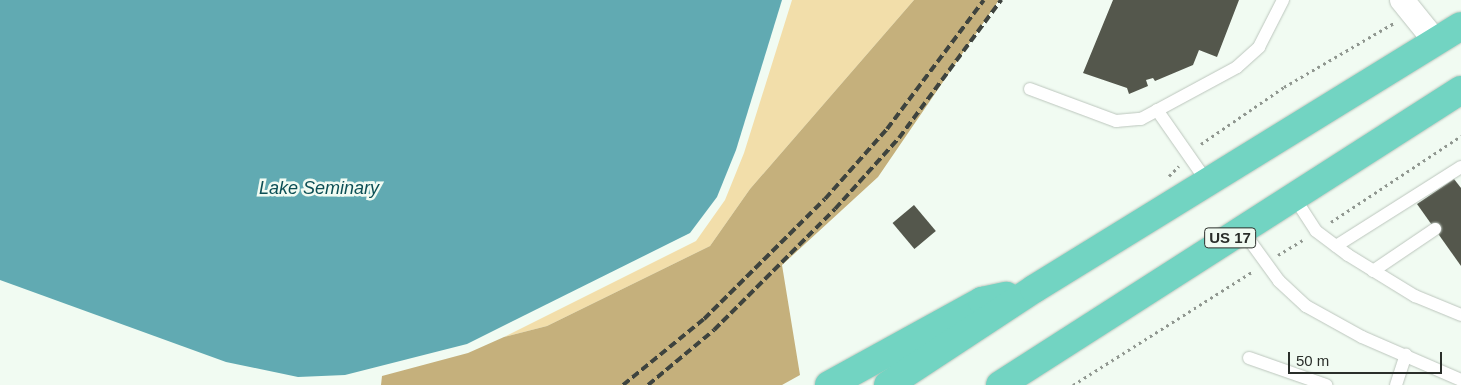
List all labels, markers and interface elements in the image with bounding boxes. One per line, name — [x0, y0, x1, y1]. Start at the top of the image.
water label: Lake Seminary — [259, 177, 379, 199]
road number: US 17 — [1204, 226, 1256, 250]
scale bar — [1291, 342, 1445, 374]
text: 50 m — [1296, 352, 1329, 369]

